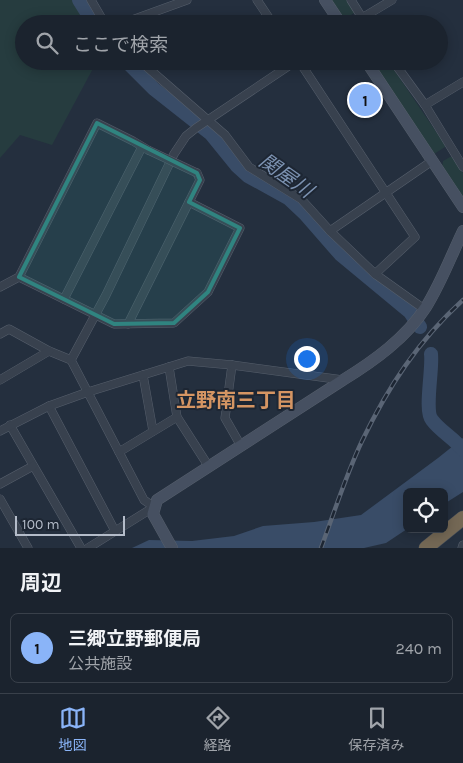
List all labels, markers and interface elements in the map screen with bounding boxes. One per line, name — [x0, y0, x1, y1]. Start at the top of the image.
search box — [15, 15, 448, 70]
icon: search — [33, 29, 61, 57]
text: ここで検索 — [73, 34, 168, 56]
pin: 1 — [349, 81, 381, 119]
water label: 関屋川 — [255, 149, 319, 204]
your location — [294, 346, 320, 372]
district label: 立野南三丁目 — [176, 389, 296, 412]
map controls — [403, 488, 448, 533]
button: locate — [403, 488, 448, 533]
scale bar — [15, 513, 125, 536]
text: 100 m — [22, 516, 60, 533]
text: 周辺 — [20, 571, 62, 595]
text: 三郷立野郵便局 — [68, 628, 201, 650]
text: 1 — [34, 639, 40, 658]
text: 240 m — [396, 639, 442, 658]
text: 公共施設 — [68, 654, 132, 673]
tab: 地図 — [59, 704, 87, 754]
tab: 経路 — [204, 704, 232, 754]
tab: 保存済み — [349, 704, 405, 754]

